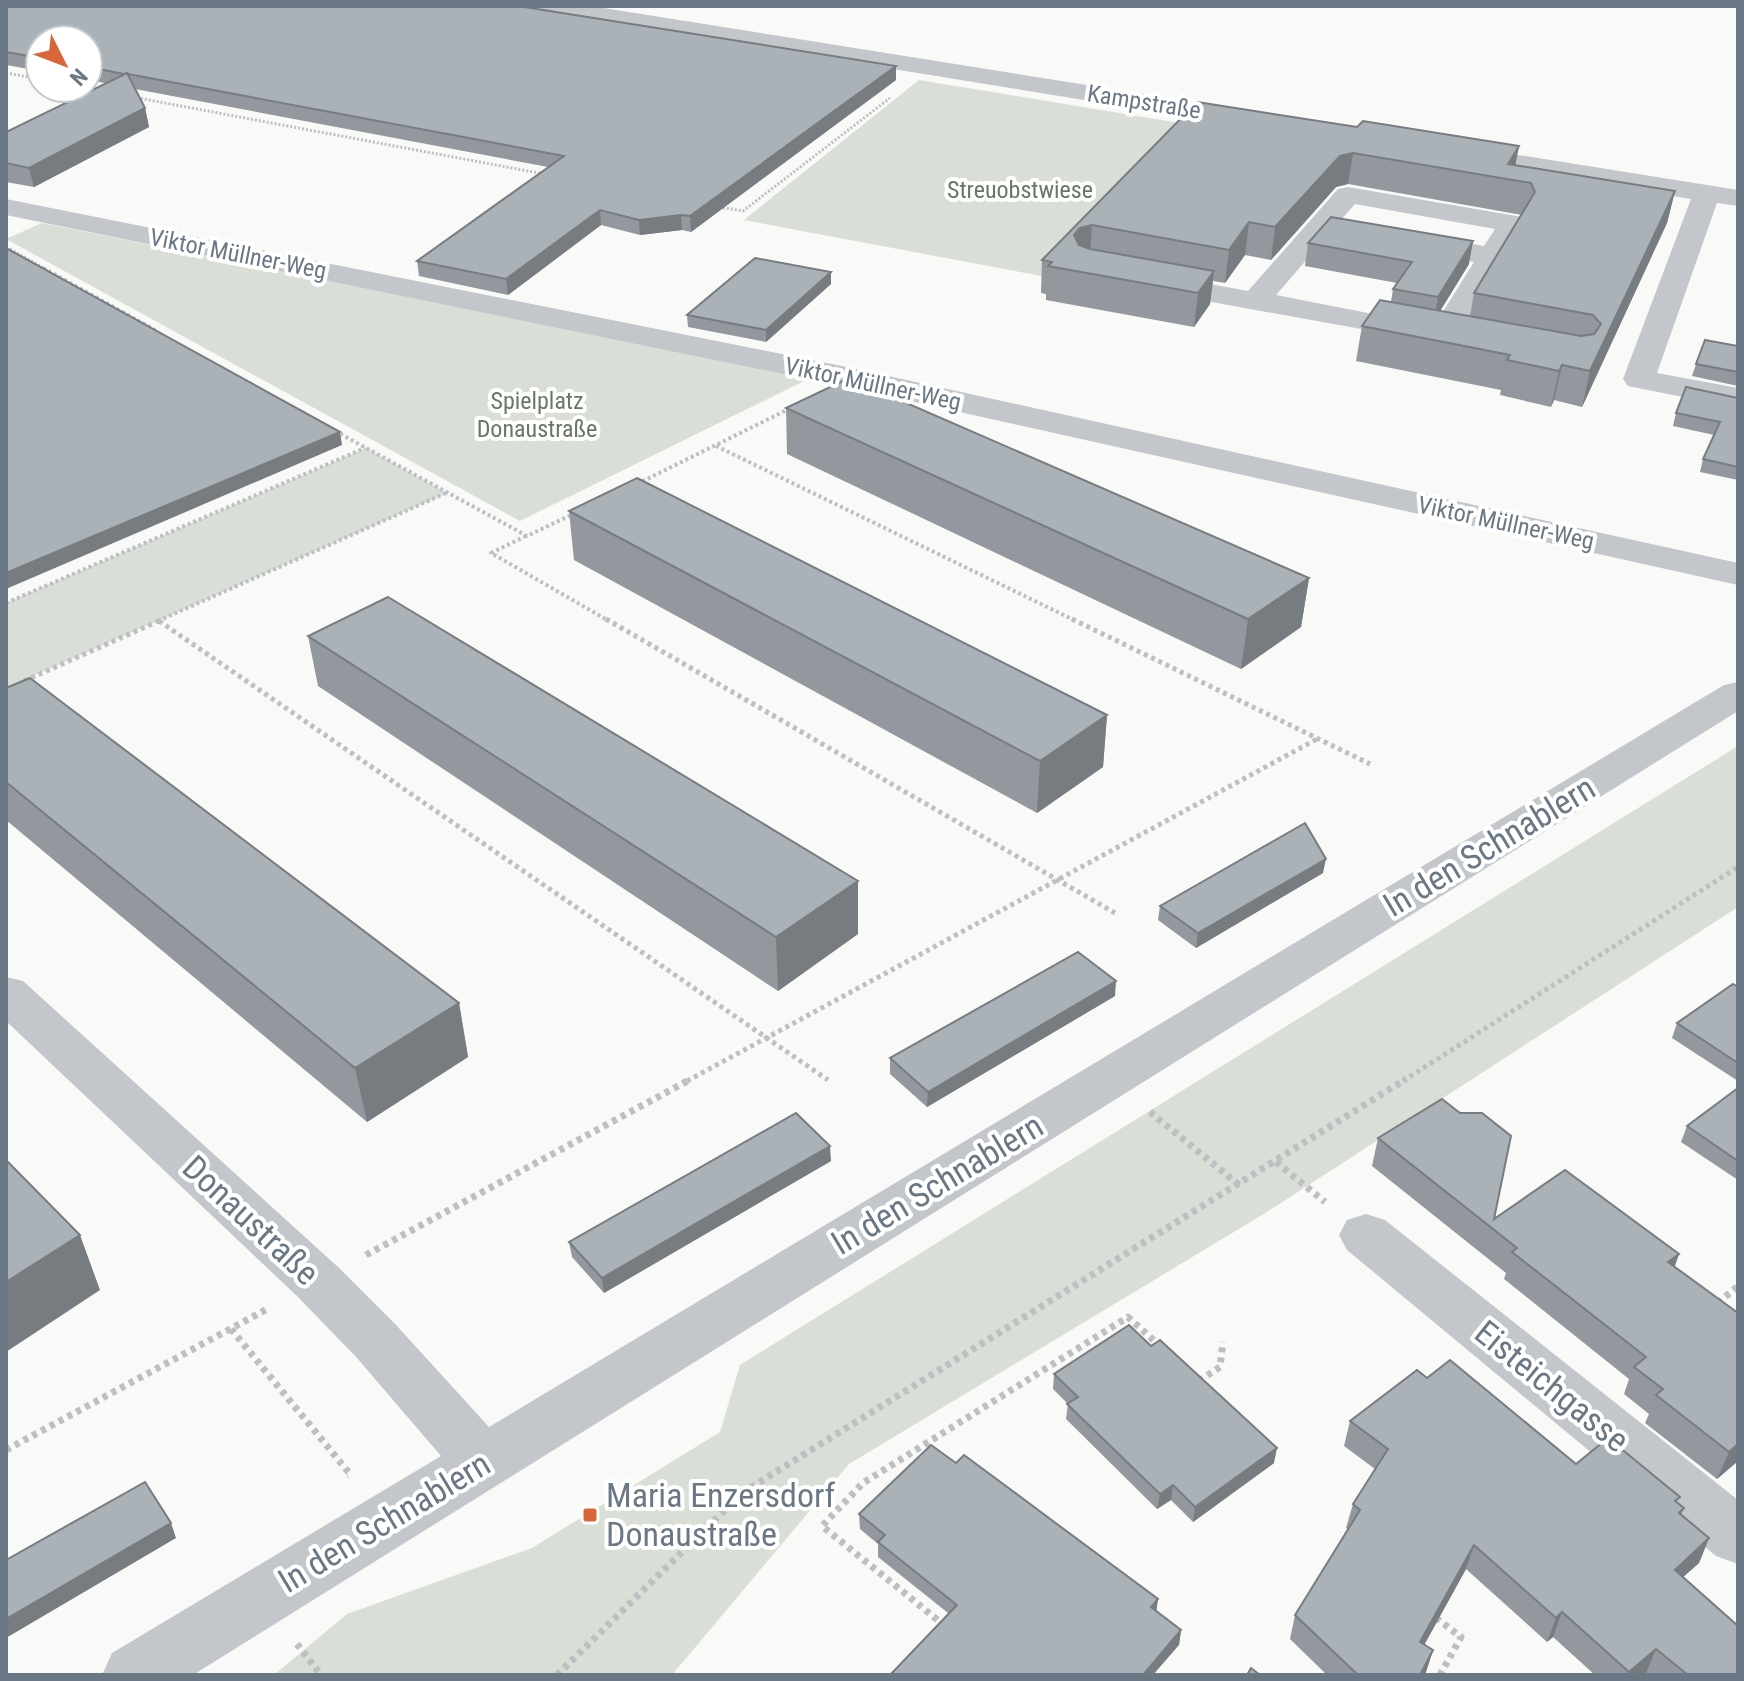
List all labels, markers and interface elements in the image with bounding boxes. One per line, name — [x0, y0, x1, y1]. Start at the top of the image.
north arrow — [24, 24, 104, 104]
text: N — [65, 64, 92, 90]
street label: Kampstraße — [1085, 79, 1203, 125]
park label: Streuobstwiese — [947, 176, 1093, 204]
street label: Viktor Müllner-Weg — [147, 223, 329, 285]
street label: Viktor Müllner-Weg — [782, 352, 964, 416]
park label: Spielplatz Donaustraße — [477, 387, 597, 443]
street label: Viktor Müllner-Weg — [1415, 491, 1597, 555]
street label: In den Schnablern — [1376, 767, 1602, 925]
street label: In den Schnablern — [824, 1105, 1050, 1263]
street label: Donaustraße — [175, 1147, 327, 1293]
street label: Eisteichgasse — [1467, 1312, 1637, 1460]
street label: In den Schnablern — [271, 1443, 497, 1601]
place label: Maria Enzersdorf Donaustraße — [606, 1475, 836, 1554]
marker: Maria Enzersdorf Donaustraße — [581, 1506, 599, 1524]

